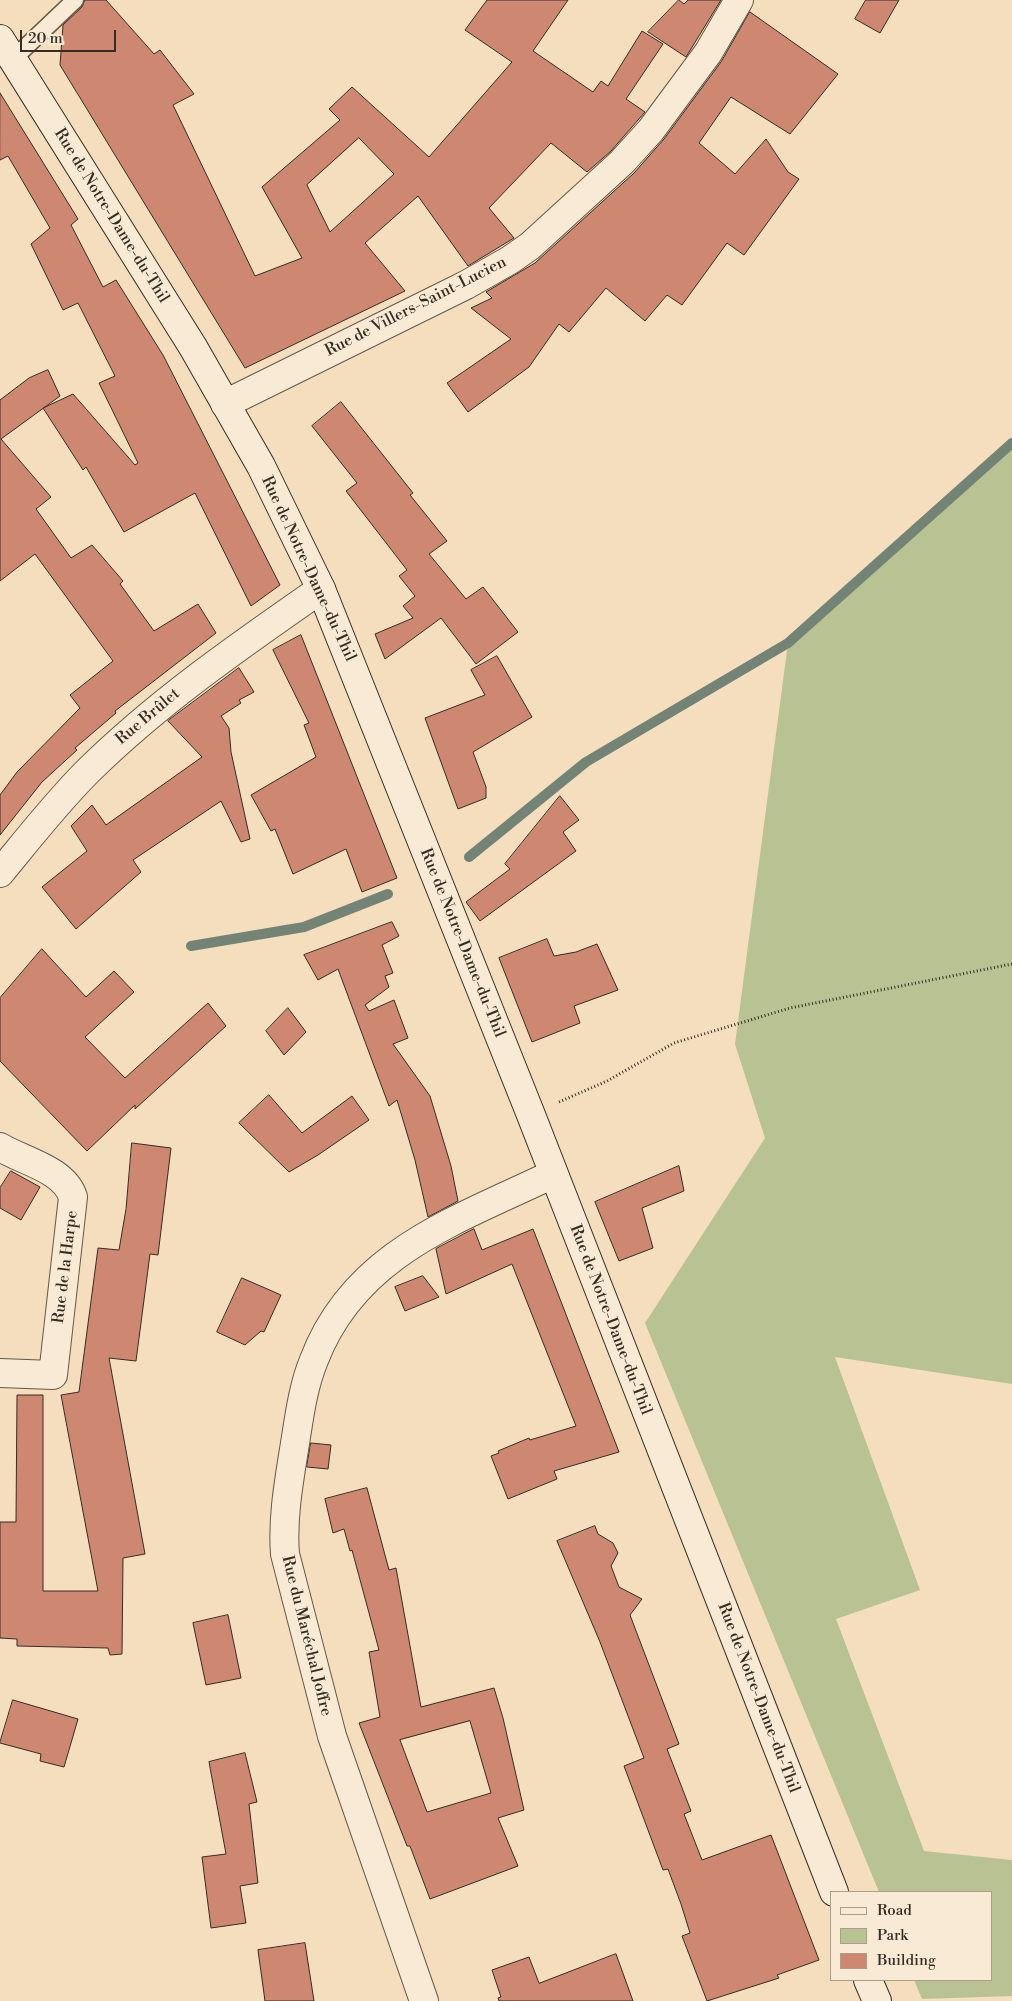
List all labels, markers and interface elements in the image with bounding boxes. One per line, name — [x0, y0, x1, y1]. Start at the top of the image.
scale bar — [22, 20, 119, 52]
text: 20 m — [28, 29, 63, 48]
street label: Rue de Notre-Dame-du-Thil — [49, 125, 173, 307]
street label: Rue de Villers-Saint-Lucien — [322, 253, 510, 361]
street label: Rue de Notre-Dame-du-Thil — [257, 473, 359, 665]
street label: Rue Brûlet — [112, 685, 184, 749]
street label: Rue de Notre-Dame-du-Thil — [415, 846, 509, 1040]
street label: Rue de la Harpe — [50, 1209, 82, 1325]
street label: Rue de Notre-Dame-du-Thil — [565, 1222, 655, 1418]
street label: Rue du Maréchal Joffre — [277, 1554, 335, 1718]
street label: Rue de Notre-Dame-du-Thil — [713, 1600, 803, 1796]
legend — [830, 1891, 992, 1981]
text: Road — [877, 1901, 912, 1920]
text: Park — [877, 1926, 908, 1945]
text: Building — [877, 1951, 936, 1970]

